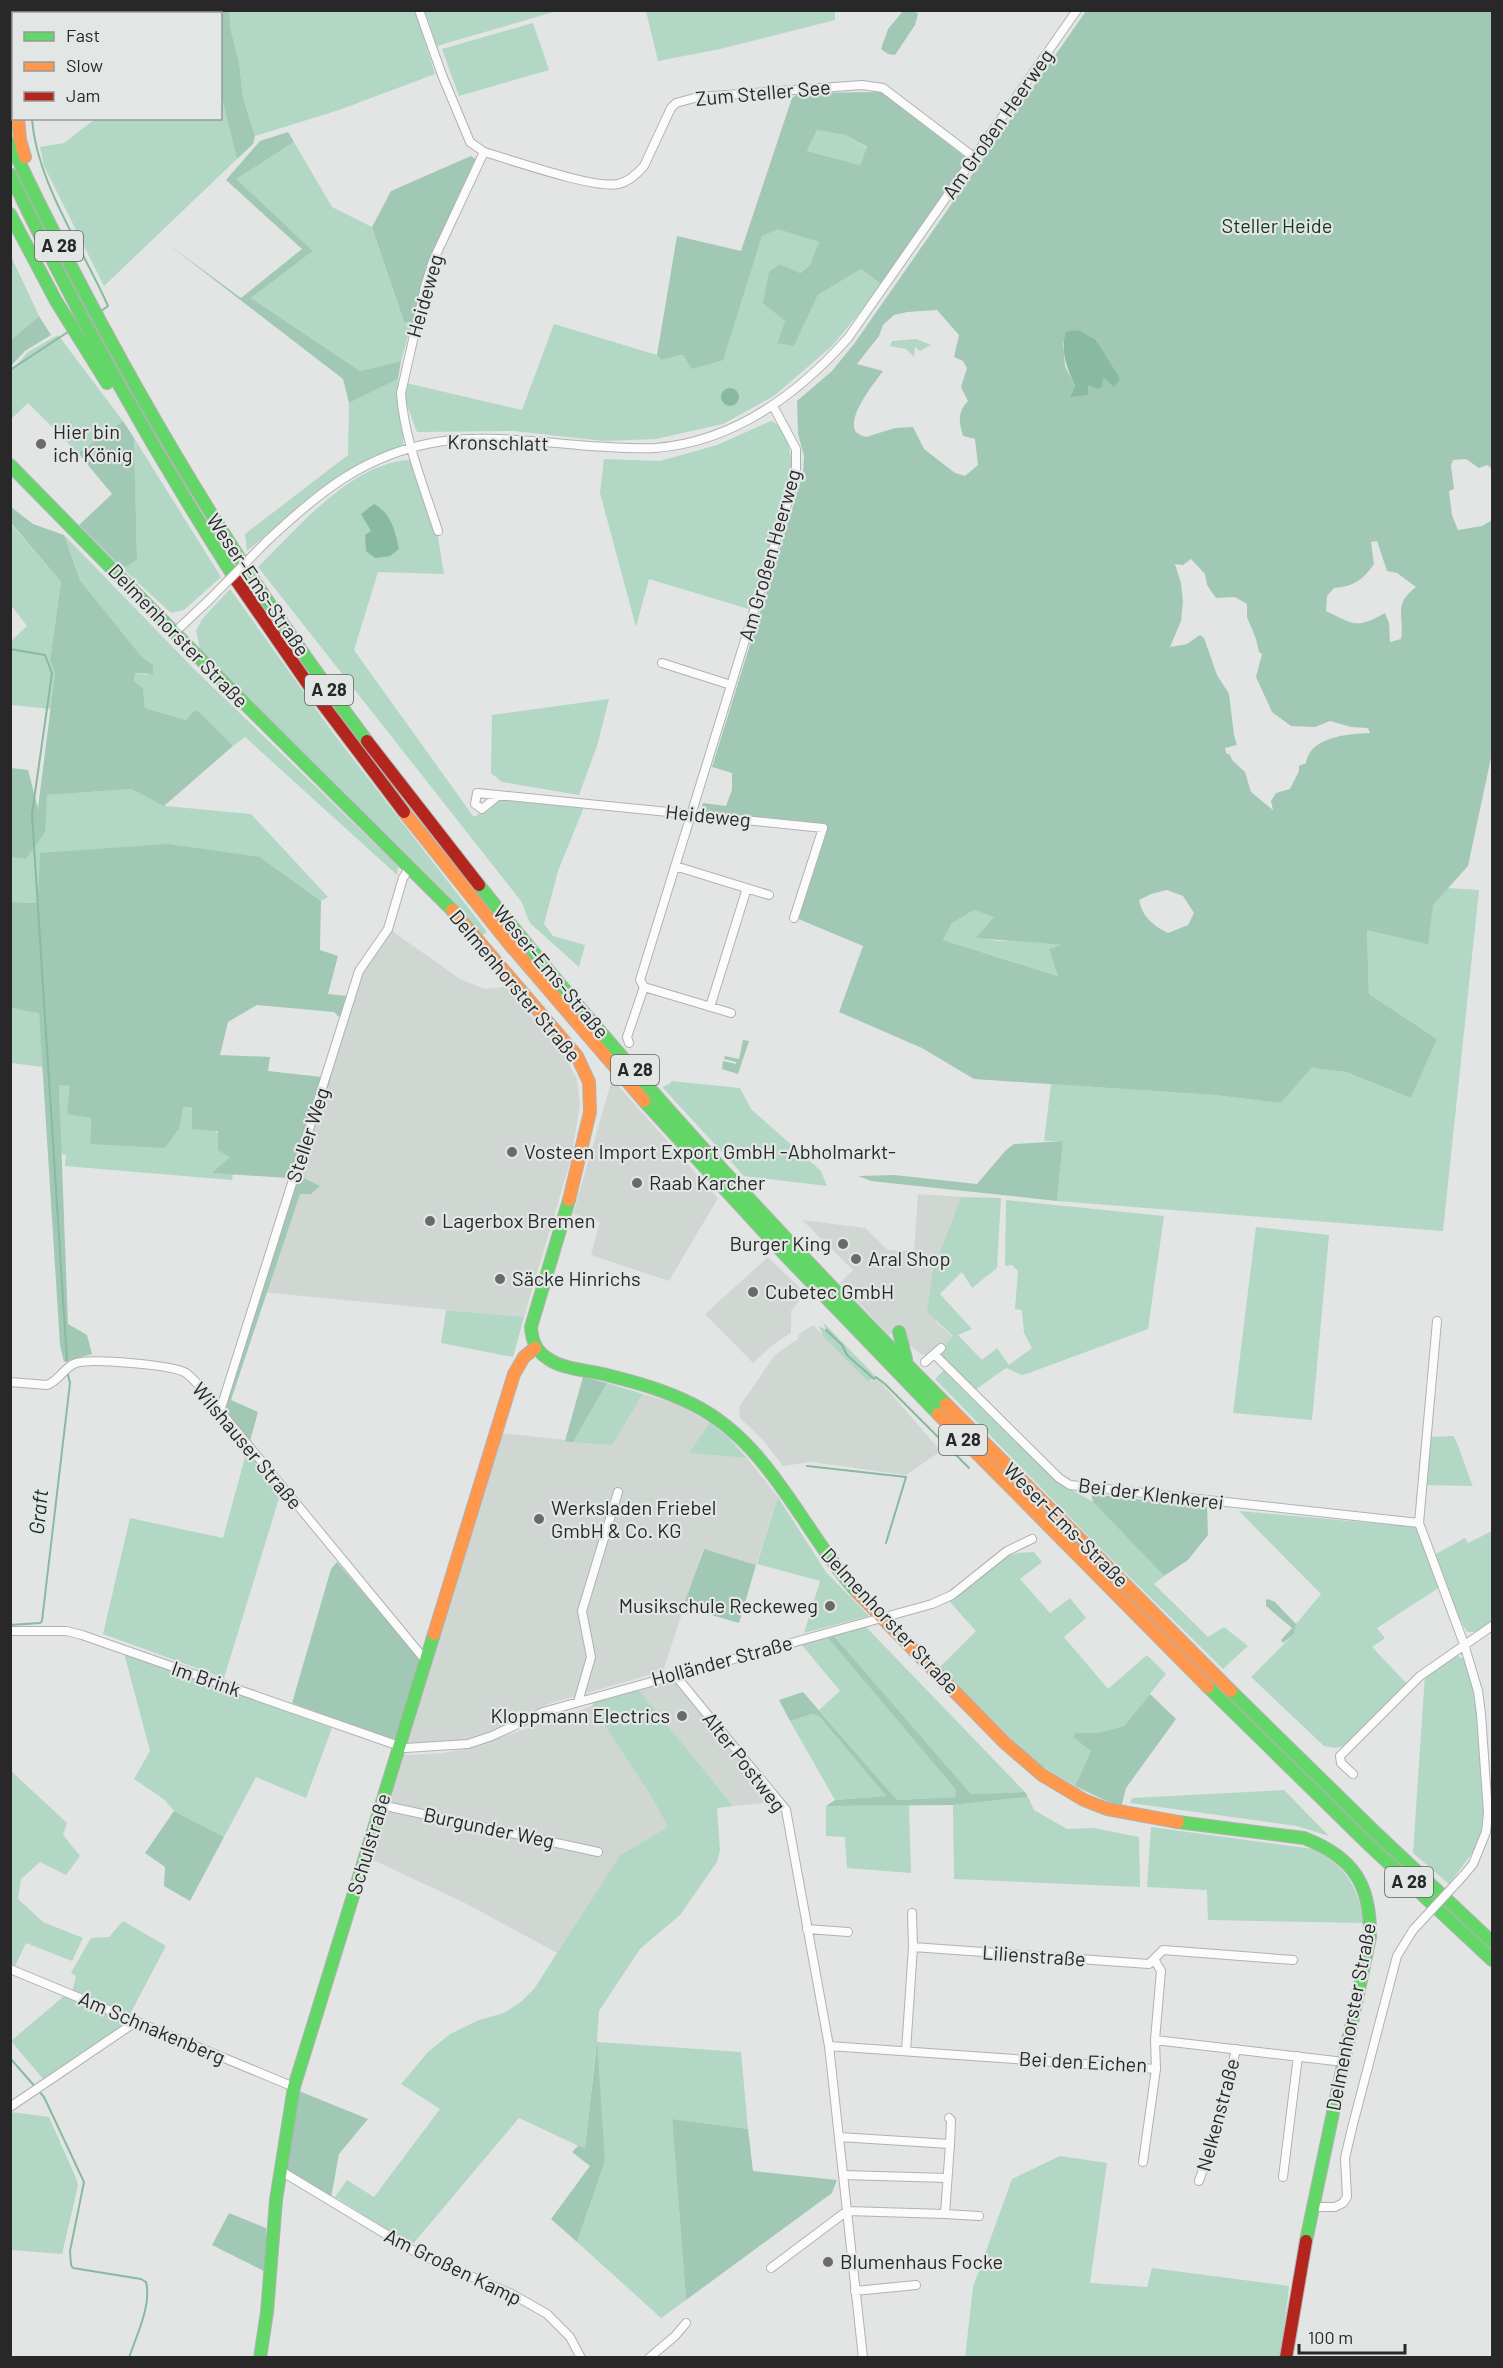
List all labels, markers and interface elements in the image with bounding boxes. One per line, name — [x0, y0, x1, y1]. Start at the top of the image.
legend — [12, 12, 222, 120]
text: Fast — [66, 24, 100, 46]
street label: Am Großen Heerweg — [937, 44, 1058, 203]
text: Slow — [66, 54, 103, 76]
street label: Zum Steller See — [694, 74, 832, 110]
text: Jam — [66, 84, 100, 106]
park label: Steller Heide — [1222, 213, 1332, 237]
road number: A 28 — [35, 231, 83, 261]
street label: Heideweg — [401, 251, 447, 340]
place label: Hier bin ich König — [53, 419, 133, 466]
street label: Kronschlatt — [447, 429, 549, 455]
marker: Hier bin ich König — [34, 437, 48, 451]
street label: Am Großen Heerweg — [733, 466, 805, 643]
street label: Weser-Ems-Straße — [202, 509, 315, 660]
street label: Delmenhorster Straße — [104, 558, 254, 712]
road number: A 28 — [305, 675, 353, 705]
street label: Heideweg — [664, 799, 752, 831]
street label: Weser-Ems-Straße — [489, 900, 615, 1043]
street label: Delmenhorster Straße — [445, 905, 586, 1066]
road number: A 28 — [611, 1055, 659, 1085]
street label: Steller Weg — [280, 1084, 334, 1185]
place label: Vosteen Import Export GmbH -Abholmarkt- — [524, 1139, 896, 1163]
marker: Vosteen Import Export GmbH -Abholmarkt- — [505, 1145, 519, 1159]
place label: Raab Karcher — [649, 1170, 765, 1194]
marker: Raab Karcher — [630, 1176, 644, 1190]
place label: Lagerbox Bremen — [442, 1208, 595, 1232]
marker: Lagerbox Bremen — [423, 1214, 437, 1228]
place label: Burger King — [730, 1231, 831, 1255]
marker: Burger King — [836, 1237, 850, 1251]
place label: Aral Shop — [868, 1246, 950, 1270]
marker: Aral Shop — [849, 1252, 863, 1266]
place label: Säcke Hinrichs — [512, 1266, 641, 1290]
marker: Säcke Hinrichs — [493, 1272, 507, 1286]
place label: Cubetec GmbH — [765, 1279, 894, 1303]
marker: Cubetec GmbH — [746, 1285, 760, 1299]
street label: Wilshauser Straße — [188, 1377, 308, 1514]
road number: A 28 — [939, 1425, 987, 1455]
street label: Weser-Ems-Straße — [999, 1457, 1134, 1592]
street label: Bei der Klenkerei — [1077, 1472, 1225, 1514]
water label: Graft — [23, 1487, 52, 1536]
place label: Werksladen Friebel GmbH & Co. KG — [551, 1495, 716, 1542]
marker: Werksladen Friebel GmbH & Co. KG — [532, 1512, 546, 1526]
street label: Delmenhorster Straße — [817, 1542, 965, 1698]
place label: Musikschule Reckeweg — [619, 1593, 818, 1617]
marker: Musikschule Reckeweg — [823, 1599, 837, 1613]
street label: Holländer Straße — [649, 1630, 795, 1690]
street label: Im Brink — [169, 1655, 244, 1701]
place label: Kloppmann Electrics — [490, 1703, 670, 1727]
street label: Alter Postweg — [698, 1707, 791, 1816]
marker: Kloppmann Electrics — [675, 1709, 689, 1723]
street label: Schulstraße — [341, 1790, 395, 1897]
street label: Burgunder Weg — [422, 1801, 557, 1853]
road number: A 28 — [1385, 1867, 1433, 1897]
street label: Delmenhorster Straße — [1320, 1921, 1380, 2113]
street label: Lilienstraße — [981, 1939, 1087, 1971]
street label: Am Schnakenberg — [76, 1985, 229, 2069]
street label: Bei den Eichen — [1018, 2046, 1148, 2076]
street label: Nelkenstraße — [1190, 2056, 1244, 2174]
street label: Am Großen Kamp — [381, 2223, 526, 2310]
place label: Blumenhaus Focke — [840, 2249, 1003, 2273]
marker: Blumenhaus Focke — [821, 2255, 835, 2269]
scale bar — [1299, 2317, 1406, 2355]
text: 100 m — [1308, 2326, 1353, 2348]

